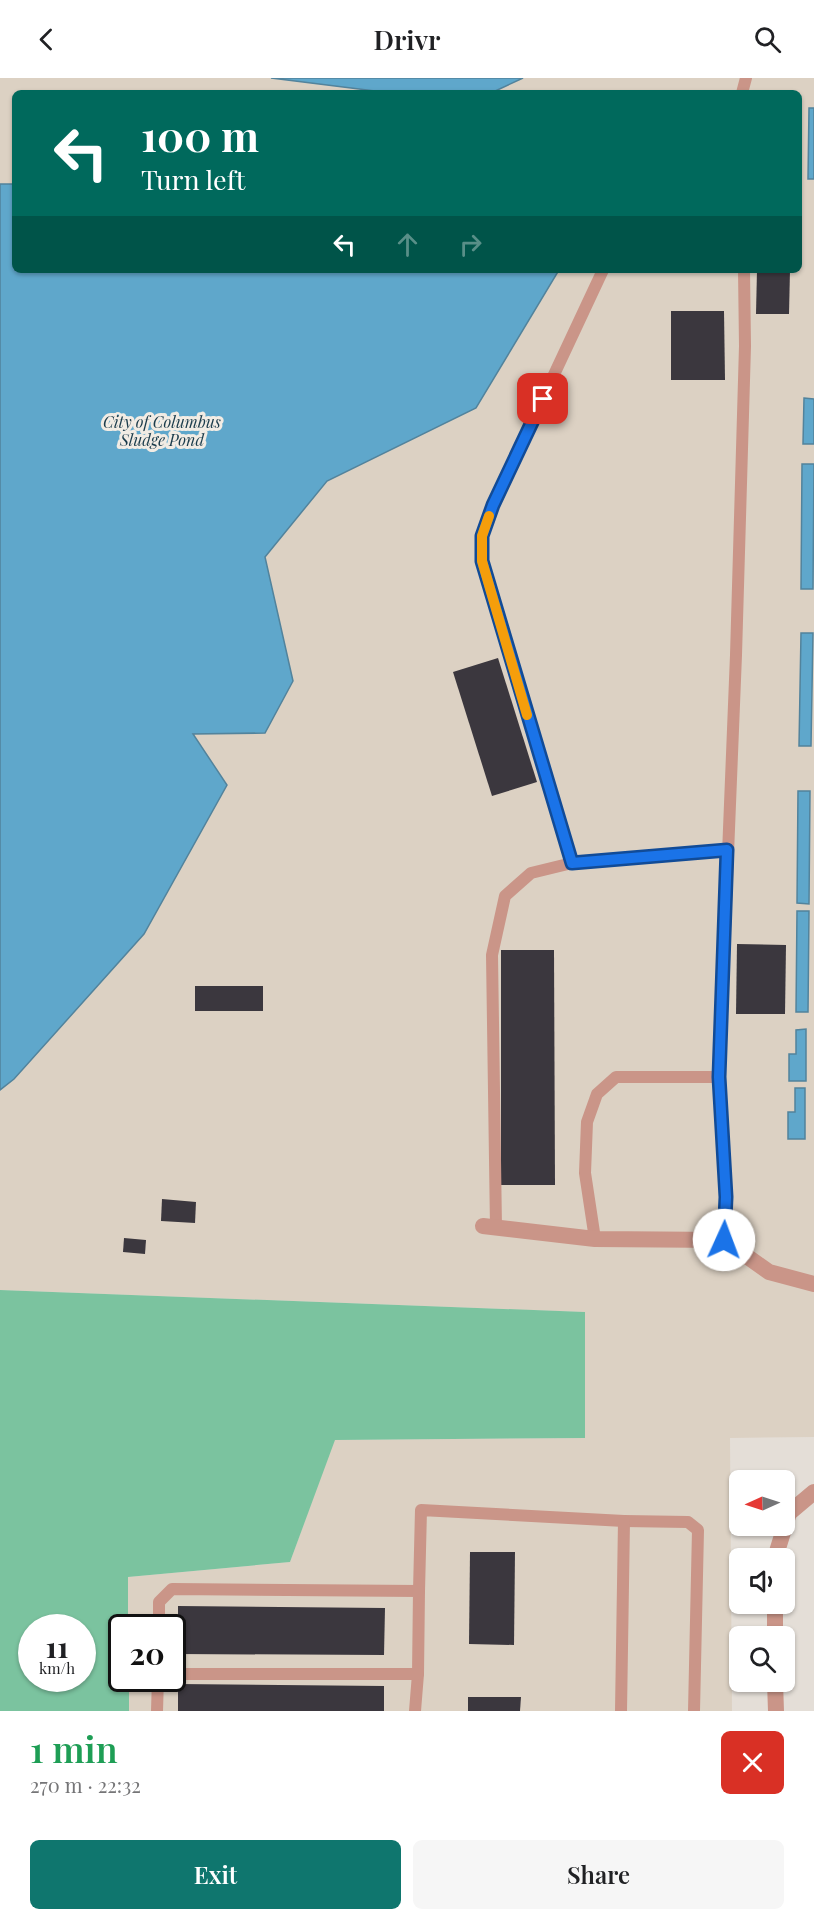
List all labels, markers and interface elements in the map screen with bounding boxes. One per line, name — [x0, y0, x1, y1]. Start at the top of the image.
text: Drivr — [373, 21, 441, 57]
icon: back — [30, 23, 63, 56]
icon: search — [751, 23, 784, 56]
text: 100 m — [141, 107, 259, 163]
icon: left — [42, 114, 120, 192]
text: Turn left — [141, 161, 245, 197]
icon: left — [328, 228, 361, 261]
icon: ahead — [391, 228, 424, 261]
icon: right — [454, 228, 487, 261]
pin — [517, 373, 568, 424]
icon: arrive — [526, 382, 559, 415]
water label: City of Columbus Sludge Pond — [103, 411, 221, 450]
position arrow — [692, 1208, 756, 1272]
north arrow — [729, 1470, 795, 1536]
map controls — [729, 1470, 795, 1692]
button: sound — [729, 1548, 795, 1614]
speed limit sign: 20 — [108, 1614, 186, 1692]
text: 11 — [46, 1626, 68, 1666]
button: search — [729, 1626, 795, 1692]
text: km/h — [39, 1658, 75, 1678]
text: 1 min — [30, 1724, 118, 1772]
button: close — [721, 1731, 784, 1794]
text: 270 m · 22:32 — [30, 1771, 141, 1798]
button: Exit — [30, 1840, 401, 1909]
button: Share — [413, 1840, 784, 1909]

